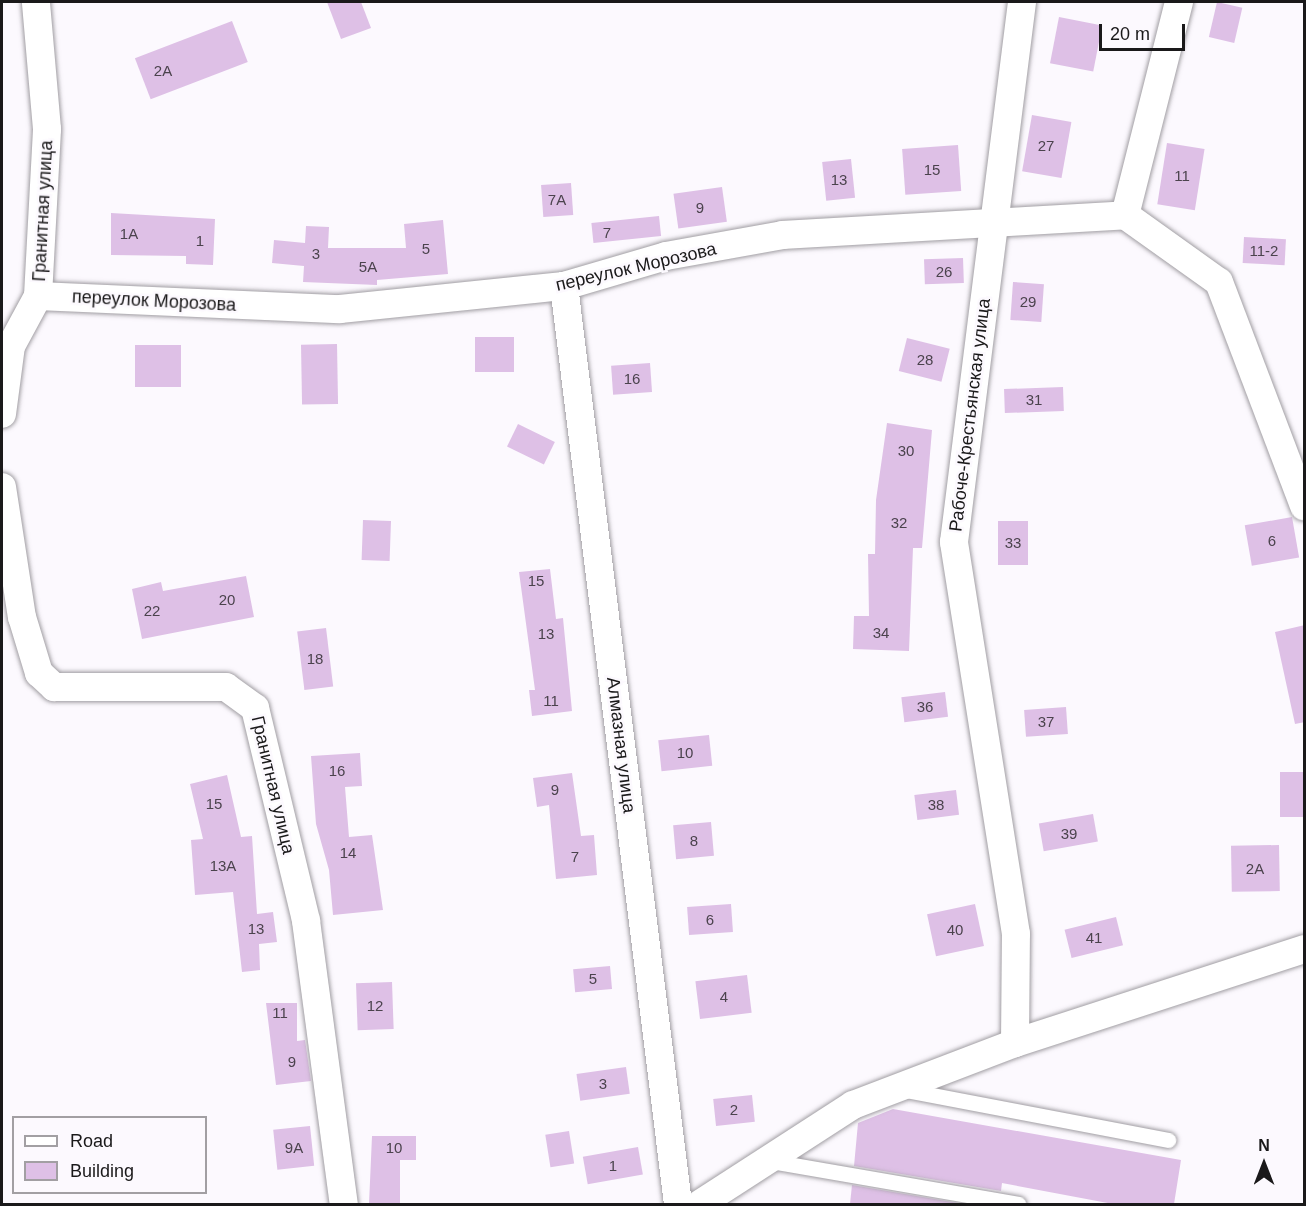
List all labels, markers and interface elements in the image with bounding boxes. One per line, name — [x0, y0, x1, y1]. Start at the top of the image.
scale bar — [1102, 12, 1188, 50]
text: 20 m — [1110, 24, 1150, 44]
house number: 2А — [154, 62, 172, 80]
house number: 27 — [1038, 137, 1054, 155]
street label: Гранитная улица — [29, 140, 57, 282]
house number: 15 — [924, 161, 940, 179]
house number: 11 — [1174, 167, 1190, 185]
house number: 13 — [831, 171, 847, 189]
house number: 7А — [548, 191, 566, 209]
house number: 9 — [696, 199, 704, 217]
house number: 7 — [603, 224, 611, 242]
house number: 1А — [120, 225, 138, 243]
house number: 1 — [196, 232, 204, 250]
street label: переулок Морозова — [554, 238, 718, 296]
house number: 5 — [422, 240, 430, 258]
house number: 11-2 — [1250, 242, 1278, 260]
house number: 3 — [312, 245, 320, 263]
house number: 5А — [359, 258, 377, 276]
house number: 26 — [936, 263, 952, 281]
street label: переулок Морозова — [71, 286, 237, 316]
house number: 29 — [1020, 293, 1036, 311]
street label: Рабоче-Крестьянская улица — [945, 297, 995, 533]
house number: 28 — [917, 351, 933, 369]
house number: 16 — [624, 370, 640, 388]
house number: 31 — [1026, 391, 1042, 409]
house number: 30 — [898, 442, 914, 460]
house number: 32 — [891, 514, 907, 532]
house number: 6 — [1268, 532, 1276, 550]
house number: 33 — [1005, 534, 1021, 552]
house number: 15 — [528, 572, 544, 590]
house number: 20 — [219, 591, 235, 609]
house number: 22 — [144, 602, 160, 620]
house number: 34 — [873, 624, 889, 642]
house number: 13 — [538, 625, 554, 643]
house number: 18 — [307, 650, 323, 668]
street label: Алмазная улица — [602, 676, 640, 814]
house number: 11 — [543, 692, 559, 710]
house number: 36 — [917, 698, 933, 716]
house number: 37 — [1038, 713, 1054, 731]
street label: Гранитная улица — [247, 714, 299, 856]
house number: 10 — [677, 744, 693, 762]
house number: 16 — [329, 762, 345, 780]
house number: 9 — [551, 781, 559, 799]
house number: 15 — [206, 795, 222, 813]
house number: 38 — [928, 796, 944, 814]
house number: 39 — [1061, 825, 1077, 843]
house number: 8 — [690, 832, 698, 850]
house number: 14 — [340, 844, 356, 862]
house number: 7 — [571, 848, 579, 866]
house number: 13А — [210, 857, 236, 875]
house number: 2А — [1246, 860, 1264, 878]
house number: 6 — [706, 911, 714, 929]
house number: 13 — [248, 920, 264, 938]
house number: 40 — [947, 921, 963, 939]
house number: 41 — [1086, 929, 1102, 947]
house number: 5 — [589, 970, 597, 988]
house number: 4 — [720, 988, 728, 1006]
house number: 12 — [367, 997, 383, 1015]
house number: 11 — [272, 1004, 288, 1022]
house number: 9 — [288, 1053, 296, 1071]
house number: 3 — [599, 1075, 607, 1093]
house number: 2 — [730, 1101, 738, 1119]
legend — [12, 1116, 207, 1194]
text: Road — [70, 1131, 113, 1151]
north arrow — [1234, 1134, 1294, 1194]
text: N — [1258, 1137, 1270, 1154]
house number: 9А — [285, 1139, 303, 1157]
house number: 10 — [386, 1139, 402, 1157]
house number: 1 — [609, 1157, 617, 1175]
text: Building — [70, 1161, 134, 1181]

